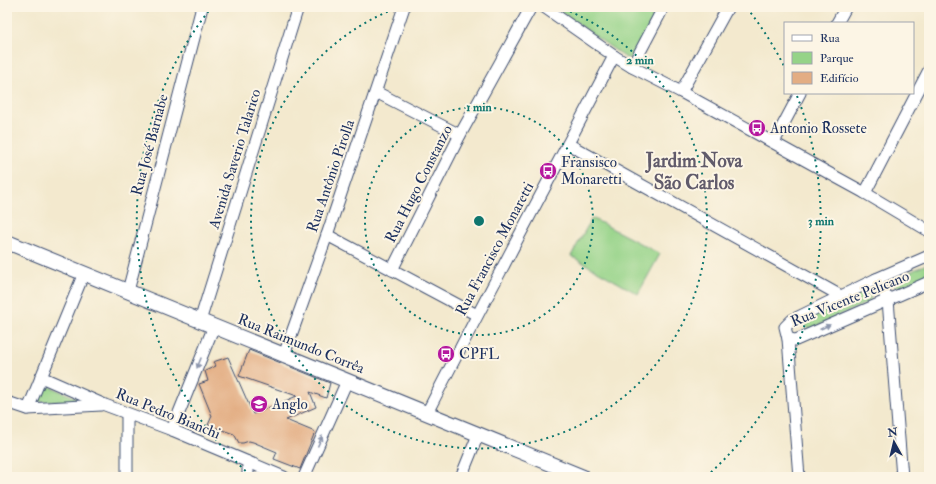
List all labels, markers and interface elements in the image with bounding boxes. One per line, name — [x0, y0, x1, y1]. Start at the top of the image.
legend — [784, 22, 914, 94]
text: Rua — [820, 31, 841, 46]
text: Parque — [820, 51, 854, 66]
text: 2 min — [626, 53, 654, 68]
text: Edifício — [820, 71, 859, 86]
street label: Avenida Saverio Talarico — [204, 87, 265, 232]
street label: Rua José Barnabe — [127, 92, 174, 198]
text: 1 min — [466, 100, 493, 115]
street label: Rua Antônio Pirolla — [303, 116, 359, 235]
bus stop icon: Antonio Rossete — [747, 118, 767, 138]
place label: Antonio Rossete — [769, 119, 867, 138]
street label: Rua Hugo Constanzo — [381, 122, 457, 246]
district label: Jardim Nova São Carlos — [645, 149, 744, 195]
place label: Fransisco Monaretti — [561, 153, 622, 189]
bus stop icon: Fransisco Monaretti — [538, 161, 558, 181]
street label: Rua Francisco Monaretti — [452, 179, 538, 319]
centre of rings — [472, 214, 486, 228]
text: 3 min — [808, 214, 835, 229]
street label: Rua Vicente Pelicano — [788, 267, 912, 331]
street label: Rua Raimundo Corrêa — [235, 310, 368, 378]
one-way arrow — [819, 324, 831, 330]
bus stop icon: CPFL — [436, 344, 456, 364]
place label: CPFL — [459, 345, 499, 364]
one-way arrow — [196, 357, 202, 369]
street label: Rua Pedro Bianchi — [113, 384, 223, 444]
school or university icon: Anglo — [249, 394, 269, 414]
place label: Anglo — [271, 395, 308, 414]
north arrow — [874, 422, 914, 462]
text: N — [886, 425, 900, 440]
one-way arrow — [317, 436, 323, 447]

